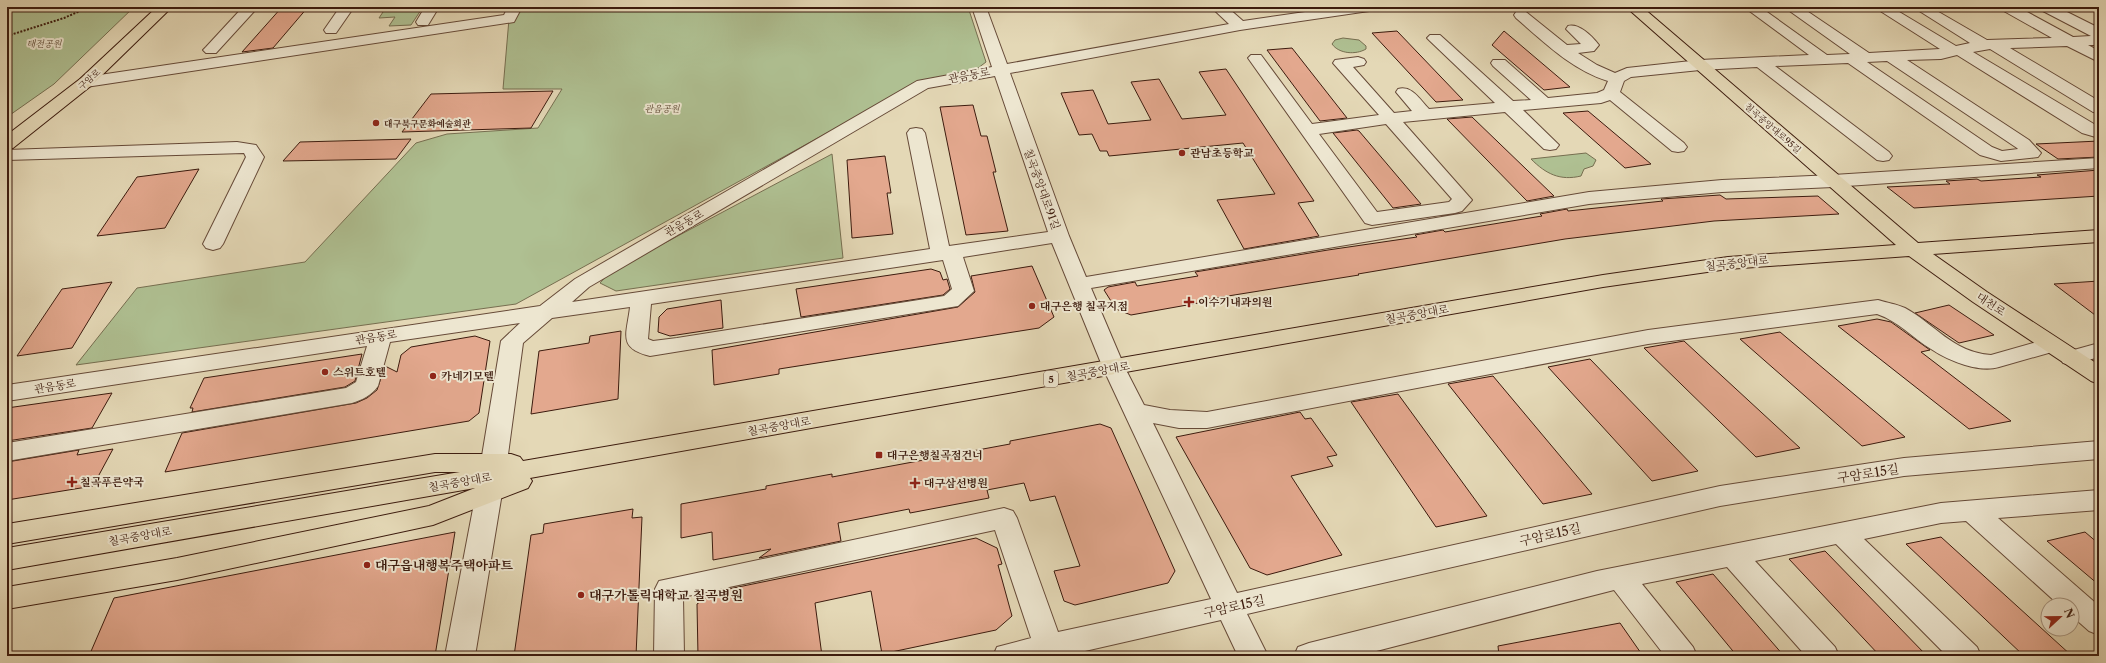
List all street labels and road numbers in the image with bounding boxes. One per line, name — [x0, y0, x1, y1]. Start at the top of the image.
street label: 관음동로 — [947, 64, 992, 86]
street label: 구암로 — [76, 66, 103, 92]
street label: 칠곡중앙대로95길 — [1743, 101, 1803, 155]
street label: 칠곡중앙대로91길 — [1021, 146, 1063, 232]
street label: 관음동로 — [662, 206, 706, 240]
street label: 칠곡중앙대로 — [1705, 253, 1770, 273]
street label: 대천로 — [1974, 289, 2008, 319]
street label: 칠곡중앙대로 — [1384, 302, 1450, 326]
street label: 관음동로 — [354, 327, 398, 347]
street label: 칠곡중앙대로 — [1065, 359, 1131, 383]
road number: 5 — [1044, 371, 1058, 387]
street label: 관음동로 — [33, 376, 77, 396]
street label: 칠곡중앙대로 — [746, 414, 812, 438]
street label: 구암로15길 — [1836, 460, 1900, 486]
street label: 칠곡중앙대로 — [427, 470, 493, 494]
street label: 구암로15길 — [1518, 519, 1582, 549]
street label: 칠곡중앙대로 — [107, 524, 173, 548]
street label: 구암로15길 — [1202, 591, 1266, 621]

